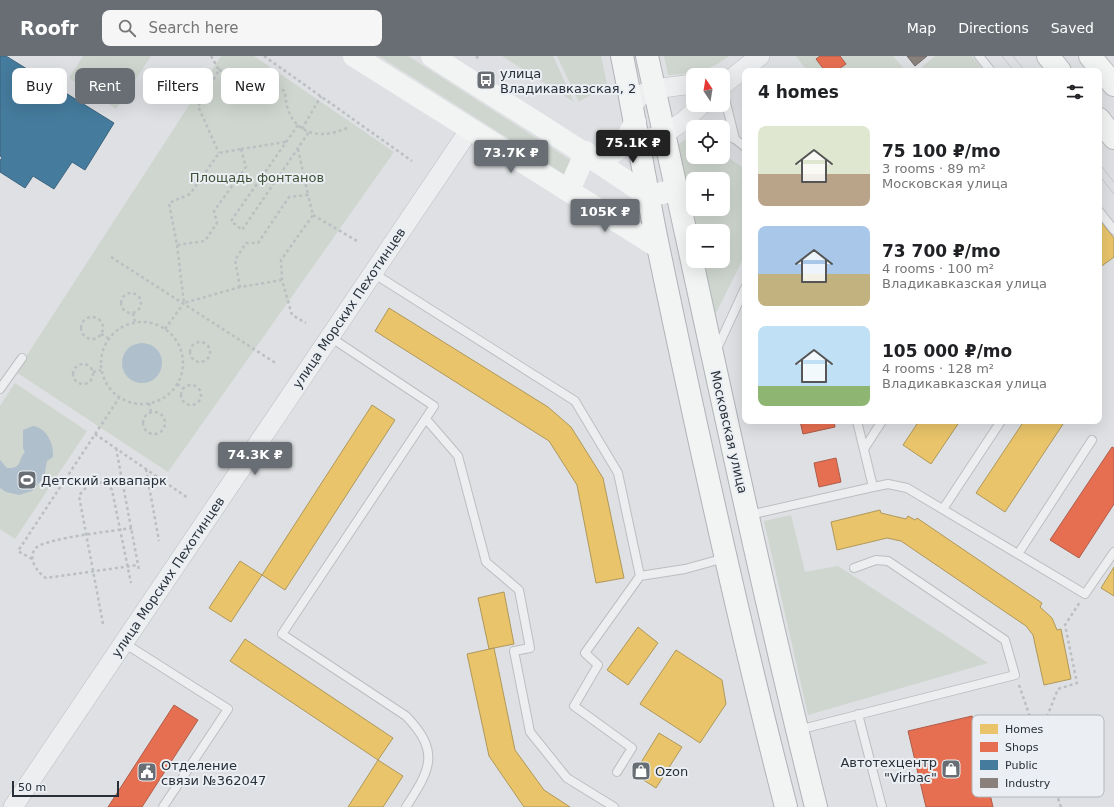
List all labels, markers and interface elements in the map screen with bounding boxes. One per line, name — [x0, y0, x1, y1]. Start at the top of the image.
search box — [102, 10, 382, 46]
text: Roofr — [20, 17, 78, 39]
icon: search — [116, 17, 138, 39]
text: Search here — [148, 19, 238, 37]
text: Map — [907, 20, 936, 36]
text: Directions — [958, 20, 1029, 36]
text: Saved — [1051, 20, 1094, 36]
place label: улица Владикавказская, 2 — [500, 66, 636, 96]
chip: Buy — [12, 68, 67, 104]
chip: Rent — [75, 68, 135, 104]
chip: Filters — [143, 68, 213, 104]
chip: New — [221, 68, 279, 104]
north arrow — [686, 68, 730, 112]
map controls — [686, 68, 730, 268]
bus stop icon: улица Владикавказская, 2 — [475, 69, 497, 91]
icon: filters — [1064, 81, 1086, 103]
text: 4 homes — [758, 82, 839, 102]
button: locate — [686, 120, 730, 164]
pin: 75.1K ₽ — [596, 130, 670, 164]
text: 75.1K ₽ — [605, 135, 661, 150]
pin: 73.7K ₽ — [474, 140, 548, 174]
text: 75 100 ₽/mo — [882, 141, 1000, 161]
icon: home — [790, 142, 838, 190]
text: 73.7K ₽ — [483, 145, 539, 160]
text: 3 rooms · 89 m² — [882, 161, 986, 176]
park label: Площадь фонтанов — [190, 170, 324, 185]
button: + — [686, 172, 730, 216]
text: Московская улица — [882, 176, 1008, 191]
pin: 105K ₽ — [572, 199, 638, 233]
text: 105K ₽ — [580, 204, 630, 219]
button: − — [686, 224, 730, 268]
street label: улица Морских Пехотинцев — [290, 225, 408, 391]
text: 73 700 ₽/mo — [882, 241, 1000, 261]
icon: home — [790, 242, 838, 290]
text: 4 rooms · 100 m² — [882, 261, 994, 276]
text: Владикавказская улица — [882, 276, 1047, 291]
text: 105 000 ₽/mo — [882, 341, 1012, 361]
icon: home — [790, 342, 838, 390]
text: 4 rooms · 128 m² — [882, 361, 994, 376]
street label: Московская улица — [708, 369, 750, 495]
text: Владикавказская улица — [882, 376, 1047, 391]
pin: 74.3K ₽ — [218, 442, 292, 476]
text: 74.3K ₽ — [227, 447, 283, 462]
sports icon: Детский аквапарк — [16, 469, 38, 491]
place label: Детский аквапарк — [41, 473, 167, 488]
street label: улица Морских Пехотинцев — [109, 494, 227, 660]
legend — [972, 715, 1104, 797]
text: Homes — [1005, 723, 1043, 736]
text: Shops — [1005, 741, 1039, 754]
place label: Автотехцентр "Virbac" — [840, 755, 937, 785]
place label: Отделение связи №362047 — [161, 758, 266, 788]
shop icon: Автотехцентр "Virbac" — [940, 758, 962, 780]
text: Public — [1005, 759, 1038, 772]
shop icon: Ozon — [630, 760, 652, 782]
public building icon: Отделение связи №362047 — [136, 761, 158, 783]
place label: Ozon — [655, 764, 688, 779]
text: Industry — [1005, 777, 1051, 790]
scale bar — [12, 779, 119, 798]
text: 50 m — [18, 781, 46, 794]

